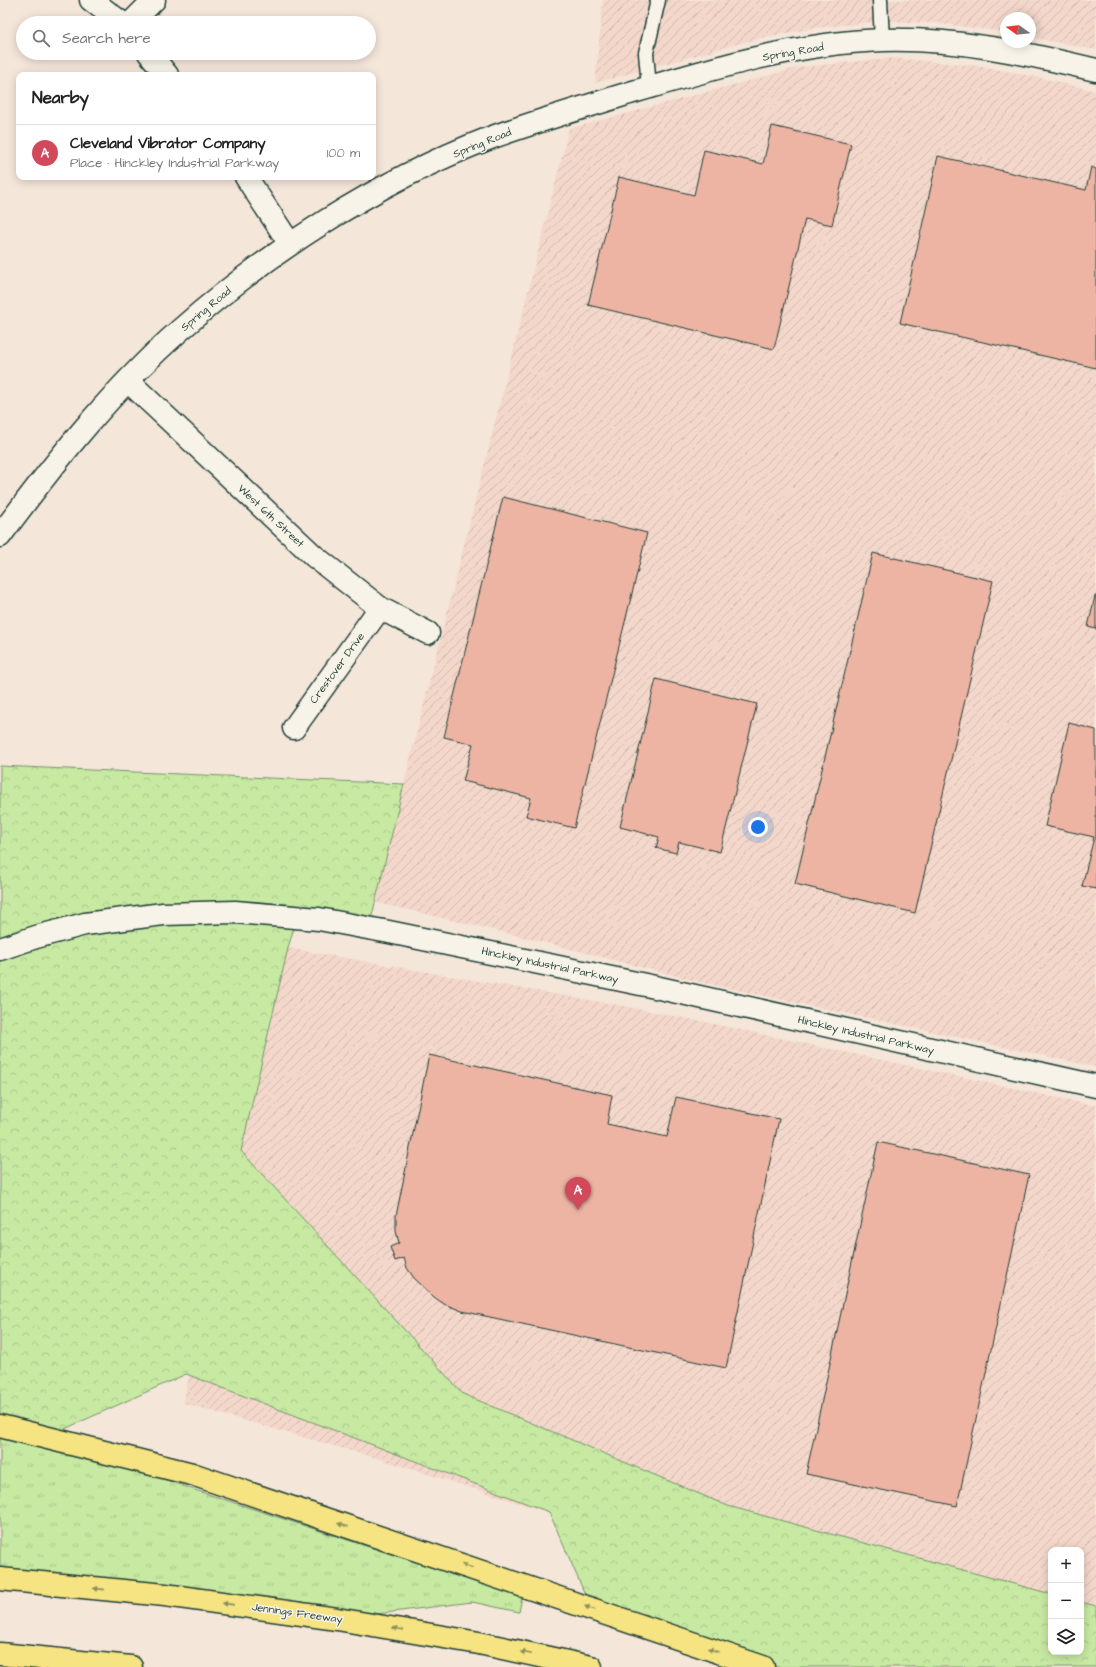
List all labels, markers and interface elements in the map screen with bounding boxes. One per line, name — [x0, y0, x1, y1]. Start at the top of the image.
north arrow — [1000, 12, 1036, 48]
search box — [16, 16, 376, 60]
icon: search — [30, 27, 52, 49]
text: Search here — [62, 28, 151, 49]
street label: Spring Road — [761, 39, 825, 66]
text: Nearby — [32, 86, 89, 110]
street label: Spring Road — [451, 124, 514, 162]
text: Cleveland Vibrator Company — [70, 133, 265, 154]
text: A — [41, 144, 49, 162]
text: 100 m — [327, 144, 360, 162]
text: Place · Hinckley Industrial Parkway — [70, 154, 279, 172]
street label: Spring Road — [178, 283, 235, 335]
street label: West 6th Street — [235, 481, 308, 551]
street label: Crestover Drive — [306, 629, 368, 707]
your location — [748, 817, 768, 837]
street label: Hinckley Industrial Parkway — [480, 943, 620, 988]
street label: Hinckley Industrial Parkway — [796, 1012, 936, 1059]
pin: A — [565, 1177, 591, 1210]
one-way arrow — [337, 1522, 349, 1528]
map controls — [1048, 1547, 1084, 1655]
button: + — [1048, 1547, 1084, 1583]
one-way arrow — [460, 1563, 472, 1569]
button: − — [1048, 1583, 1084, 1619]
one-way arrow — [93, 1585, 105, 1592]
street label: Jennings Freeway — [250, 1599, 343, 1628]
one-way arrow — [222, 1601, 234, 1607]
one-way arrow — [584, 1604, 596, 1610]
button: layers — [1048, 1619, 1084, 1655]
one-way arrow — [392, 1626, 404, 1632]
one-way arrow — [707, 1647, 719, 1653]
one-way arrow — [520, 1649, 532, 1655]

